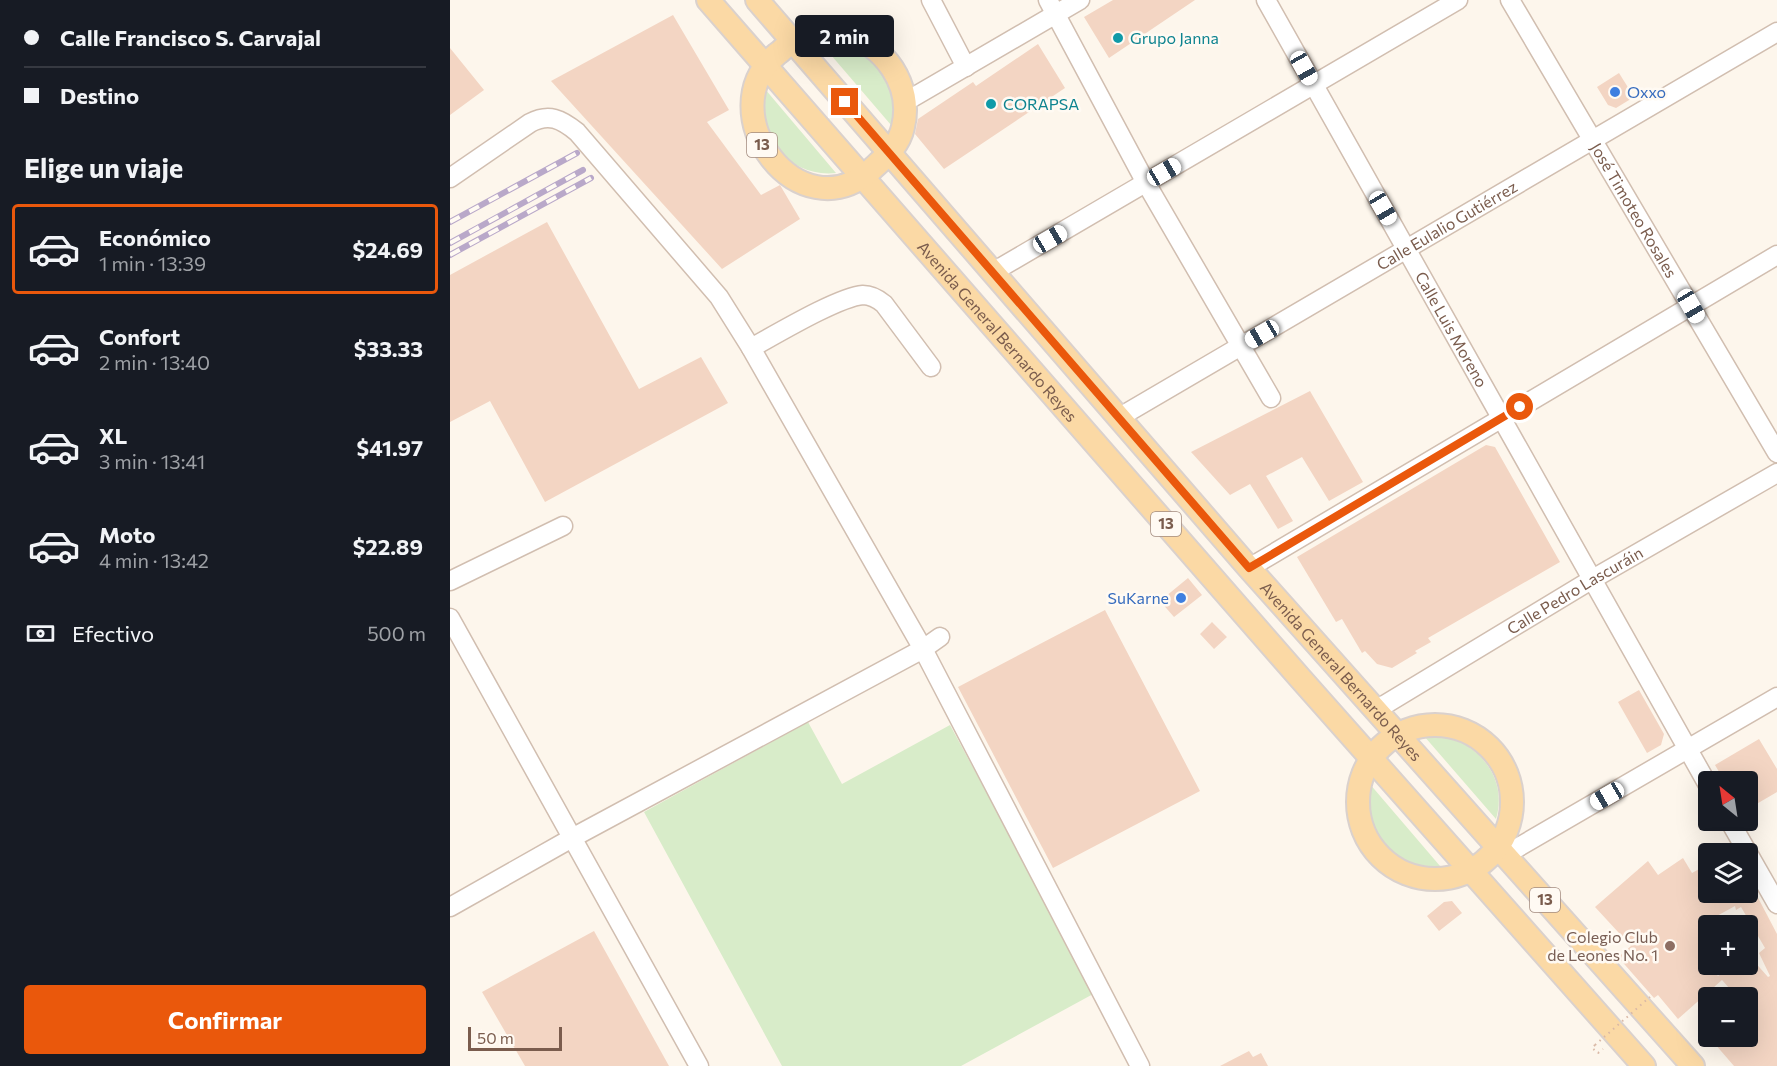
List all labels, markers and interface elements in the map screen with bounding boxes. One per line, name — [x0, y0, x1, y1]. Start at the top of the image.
callout: 2 min — [796, 15, 894, 57]
text: Calle Francisco S. Carvajal — [60, 24, 321, 51]
text: 2 min — [820, 24, 869, 48]
place label: Grupo Janna — [1130, 28, 1219, 47]
marker: Grupo Janna — [1111, 31, 1125, 45]
car — [1287, 48, 1321, 88]
text: Destino — [60, 82, 139, 109]
place label: Oxxo — [1627, 82, 1666, 101]
marker: Oxxo — [1608, 85, 1622, 99]
route end — [831, 88, 858, 115]
place label: CORAPSA — [1003, 94, 1079, 113]
marker: CORAPSA — [984, 97, 998, 111]
road number: 13 — [747, 133, 777, 157]
street label: José Timoteo Rosales — [1587, 139, 1681, 281]
text: Elige un viaje — [24, 151, 183, 184]
car — [1144, 155, 1184, 189]
street label: Calle Eulalio Gutiérrez — [1373, 176, 1520, 274]
car — [1366, 188, 1400, 228]
icon: car — [27, 222, 81, 276]
car — [1030, 222, 1070, 256]
text: Económico — [99, 224, 211, 251]
text: $24.69 — [352, 236, 423, 263]
street label: Avenida General Bernardo Reyes — [914, 237, 1082, 425]
text: 1 min · 13:39 — [99, 251, 206, 275]
street label: Calle Luis Moreno — [1412, 268, 1492, 390]
car — [1674, 286, 1708, 326]
car — [1242, 317, 1282, 351]
icon: car — [27, 321, 81, 375]
text: Confort — [99, 323, 180, 350]
text: $33.33 — [354, 335, 423, 362]
text: 2 min · 13:40 — [99, 350, 210, 374]
route start — [1506, 393, 1533, 420]
icon: car — [27, 420, 81, 474]
text: XL — [99, 422, 127, 449]
text: $41.97 — [357, 434, 423, 461]
text: 3 min · 13:41 — [99, 449, 205, 473]
road number: 13 — [1151, 512, 1181, 536]
icon: car — [27, 519, 81, 573]
text: Moto — [99, 521, 155, 548]
text: $22.89 — [353, 533, 423, 560]
street label: Calle Pedro Lascuráin — [1503, 542, 1646, 638]
text: 4 min · 13:42 — [99, 548, 209, 572]
street label: Avenida General Bernardo Reyes — [1257, 578, 1426, 764]
place label: SuKarne — [1108, 588, 1169, 607]
marker: SuKarne — [1174, 591, 1188, 605]
icon: cash — [24, 617, 57, 650]
text: Efectivo — [72, 620, 154, 647]
text: 500 m — [367, 621, 426, 645]
north arrow — [1698, 771, 1758, 831]
map controls — [1698, 771, 1758, 1047]
car — [1587, 779, 1627, 813]
button: layers — [1698, 843, 1758, 903]
road number: 13 — [1530, 888, 1560, 912]
button: + — [1698, 915, 1758, 975]
place label: Colegio Club de Leones No. 1 — [1547, 927, 1658, 964]
marker: Colegio Club de Leones No. 1 — [1663, 939, 1677, 953]
button: Confirmar — [24, 985, 426, 1054]
button: − — [1698, 987, 1758, 1047]
scale bar — [468, 1024, 562, 1052]
text: 50 m — [477, 1028, 514, 1047]

